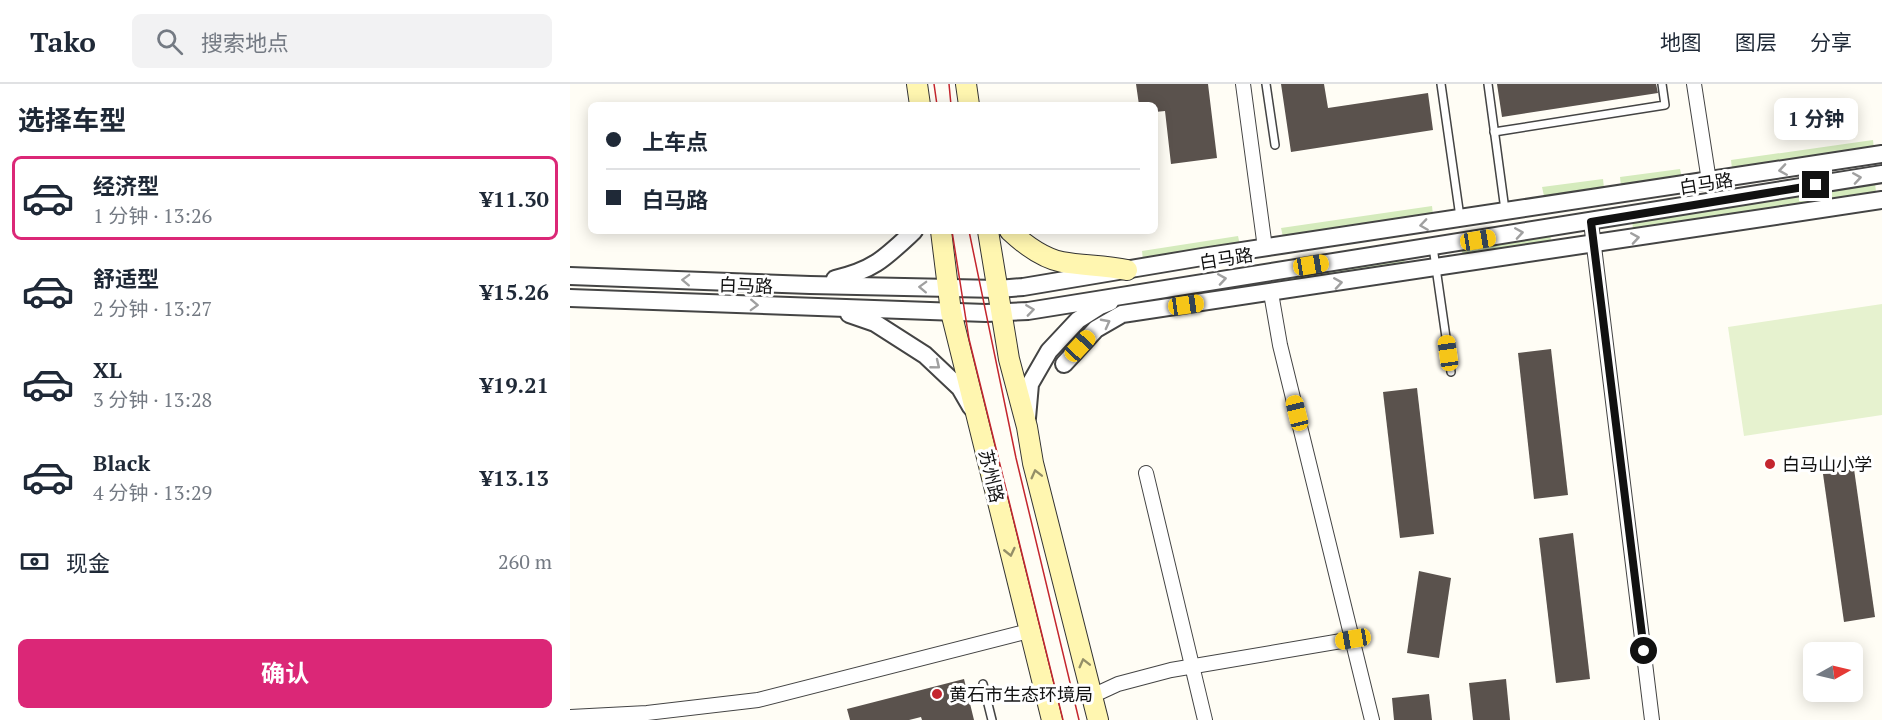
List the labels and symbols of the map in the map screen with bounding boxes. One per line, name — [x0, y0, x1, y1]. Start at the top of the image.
callout: 1 分钟 — [1774, 98, 1858, 140]
one-way arrow — [1778, 163, 1787, 175]
street label: 白马路 — [1677, 167, 1735, 199]
route end — [1802, 171, 1829, 198]
one-way arrow — [1851, 172, 1861, 185]
one-way arrow — [1419, 218, 1429, 230]
car — [1459, 228, 1497, 252]
one-way arrow — [1514, 228, 1524, 240]
one-way arrow — [1630, 232, 1639, 244]
street label: 白马路 — [1197, 242, 1255, 274]
car — [1292, 253, 1330, 277]
street label: 白马路 — [719, 272, 773, 298]
one-way arrow — [1218, 273, 1227, 285]
one-way arrow — [681, 274, 690, 287]
one-way arrow — [1333, 277, 1343, 290]
one-way arrow — [918, 280, 927, 293]
car — [1167, 294, 1205, 316]
one-way arrow — [750, 298, 759, 311]
one-way arrow — [1025, 305, 1035, 317]
one-way arrow — [1099, 319, 1110, 330]
car — [1061, 327, 1099, 365]
car — [1437, 334, 1459, 372]
one-way arrow — [930, 358, 941, 369]
car — [1284, 393, 1310, 433]
street label: 苏州路 — [974, 447, 1010, 505]
place label: 白马山小学 — [1782, 452, 1872, 476]
marker: 白马山小学 — [1763, 457, 1777, 471]
one-way arrow — [1030, 469, 1043, 479]
one-way arrow — [1003, 547, 1016, 557]
car — [1334, 627, 1372, 651]
route start — [1630, 637, 1657, 664]
north arrow — [1803, 642, 1863, 702]
one-way arrow — [1078, 658, 1091, 668]
place label: 黄石市生态环境局 — [949, 682, 1093, 706]
marker: 黄石市生态环境局 — [930, 687, 944, 701]

